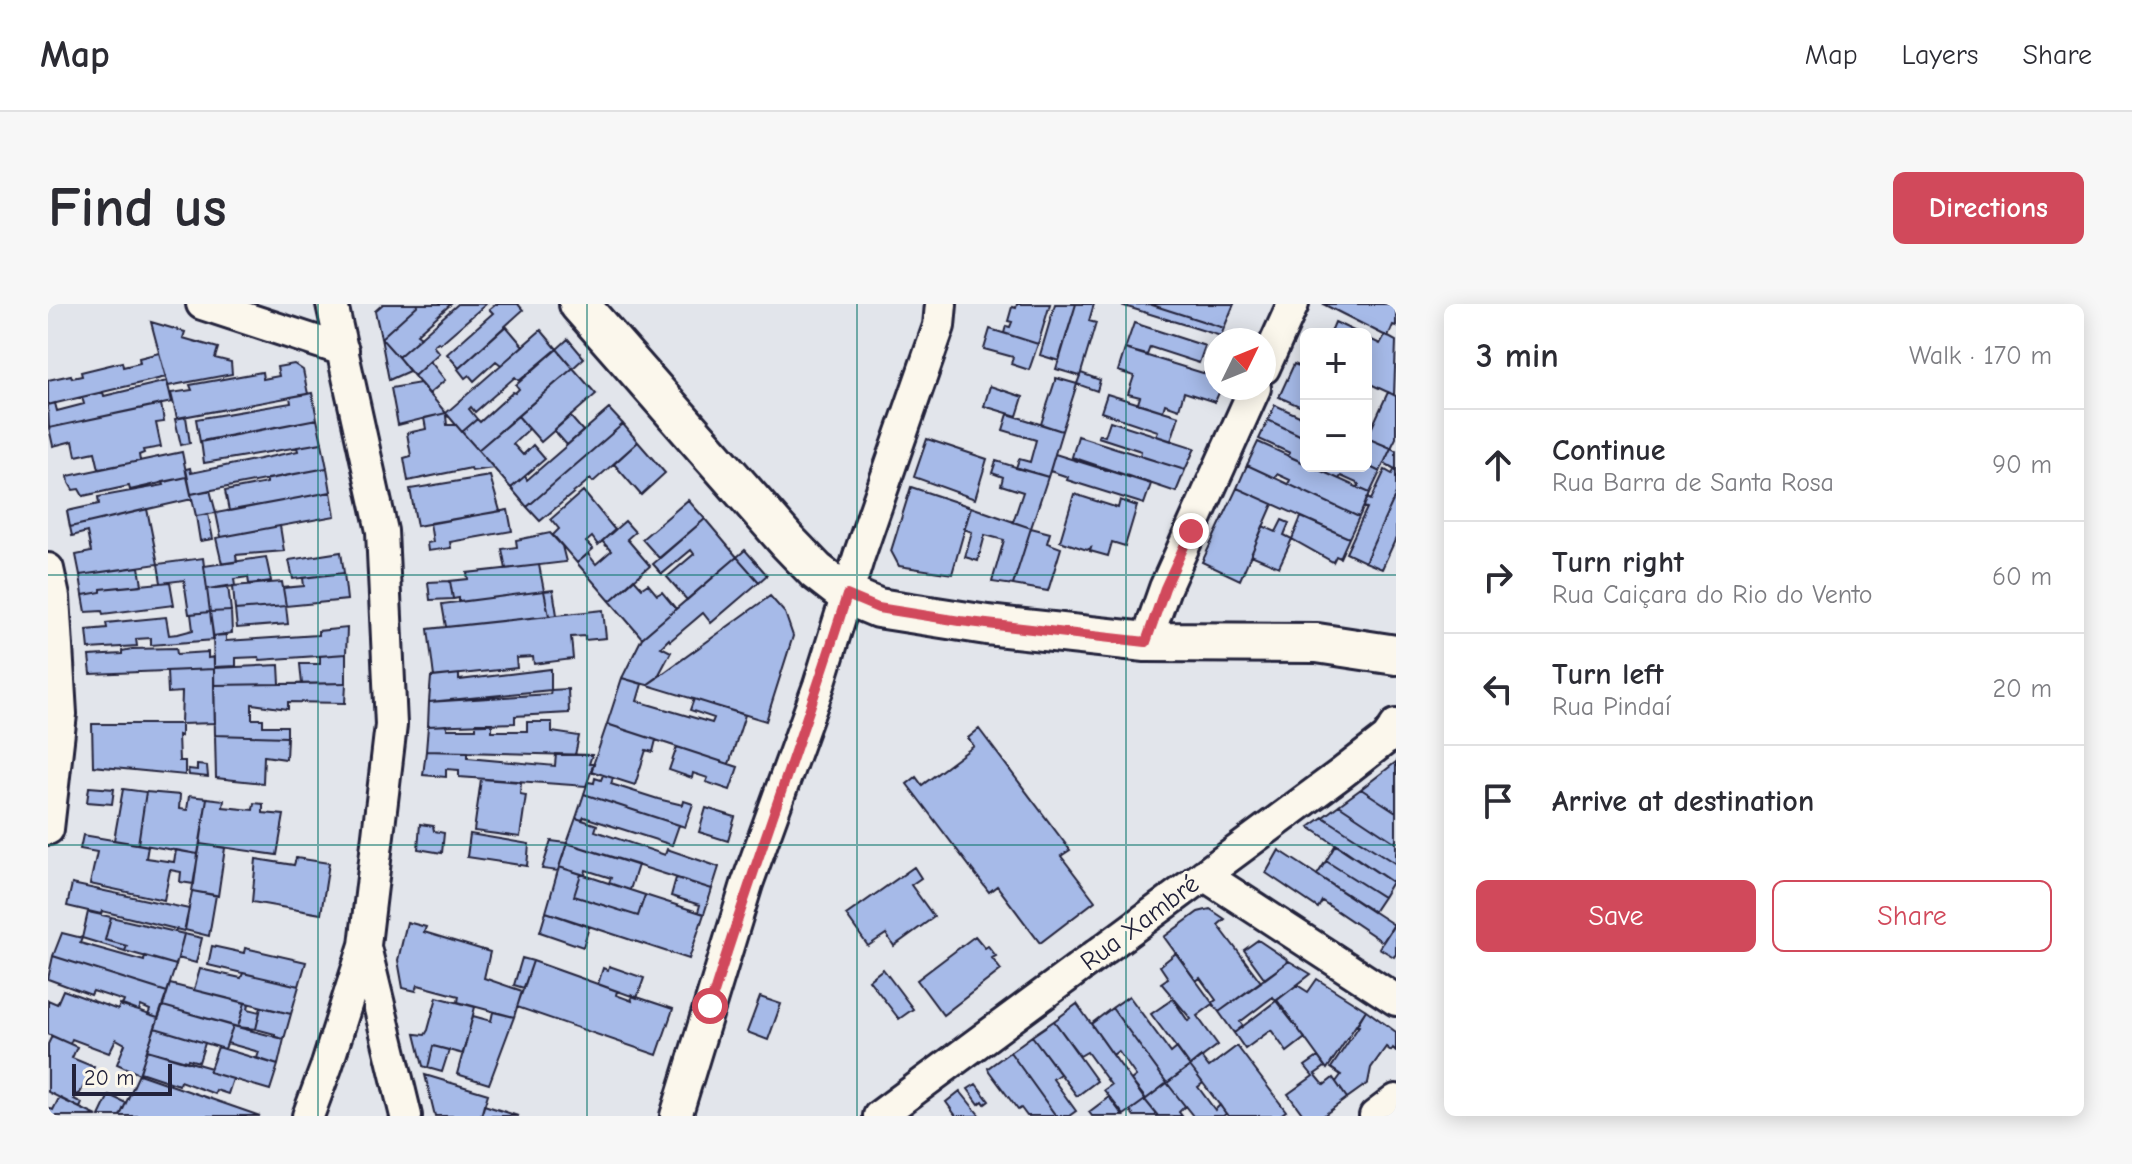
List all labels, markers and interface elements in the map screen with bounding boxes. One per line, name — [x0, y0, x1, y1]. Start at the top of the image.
text: Map — [40, 33, 110, 77]
text: Map — [1805, 39, 1858, 71]
text: Layers — [1902, 39, 1978, 71]
text: Share — [2022, 39, 2092, 71]
button: Directions — [1893, 172, 2084, 244]
text: Find us — [48, 176, 227, 240]
north arrow — [1204, 328, 1276, 400]
map controls — [1300, 328, 1372, 472]
button: + — [1300, 328, 1372, 400]
text: 3 min — [1476, 336, 1559, 376]
text: Walk · 170 m — [1909, 341, 2052, 371]
button: − — [1300, 400, 1372, 472]
text: Continue — [1552, 433, 1666, 468]
icon: ahead — [1476, 443, 1520, 487]
text: 90 m — [1992, 450, 2052, 480]
text: Rua Barra de Santa Rosa — [1552, 468, 1834, 498]
route end — [1173, 513, 1209, 549]
text: Turn right — [1552, 545, 1684, 580]
icon: right — [1476, 555, 1520, 599]
text: 60 m — [1992, 562, 2052, 592]
text: Rua Caiçara do Rio do Vento — [1552, 580, 1873, 610]
text: Turn left — [1552, 657, 1664, 692]
icon: left — [1476, 667, 1520, 711]
text: 20 m — [1992, 674, 2052, 704]
text: Rua Pindaí — [1552, 692, 1671, 722]
icon: arrive — [1476, 779, 1520, 823]
text: Arrive at destination — [1552, 784, 1814, 819]
street label: Rua Xambré — [1075, 869, 1205, 977]
button: Save — [1476, 880, 1756, 952]
button: Share — [1772, 880, 2052, 952]
route start — [692, 988, 728, 1024]
scale bar — [72, 1060, 172, 1096]
text: 20 m — [84, 1065, 134, 1091]

